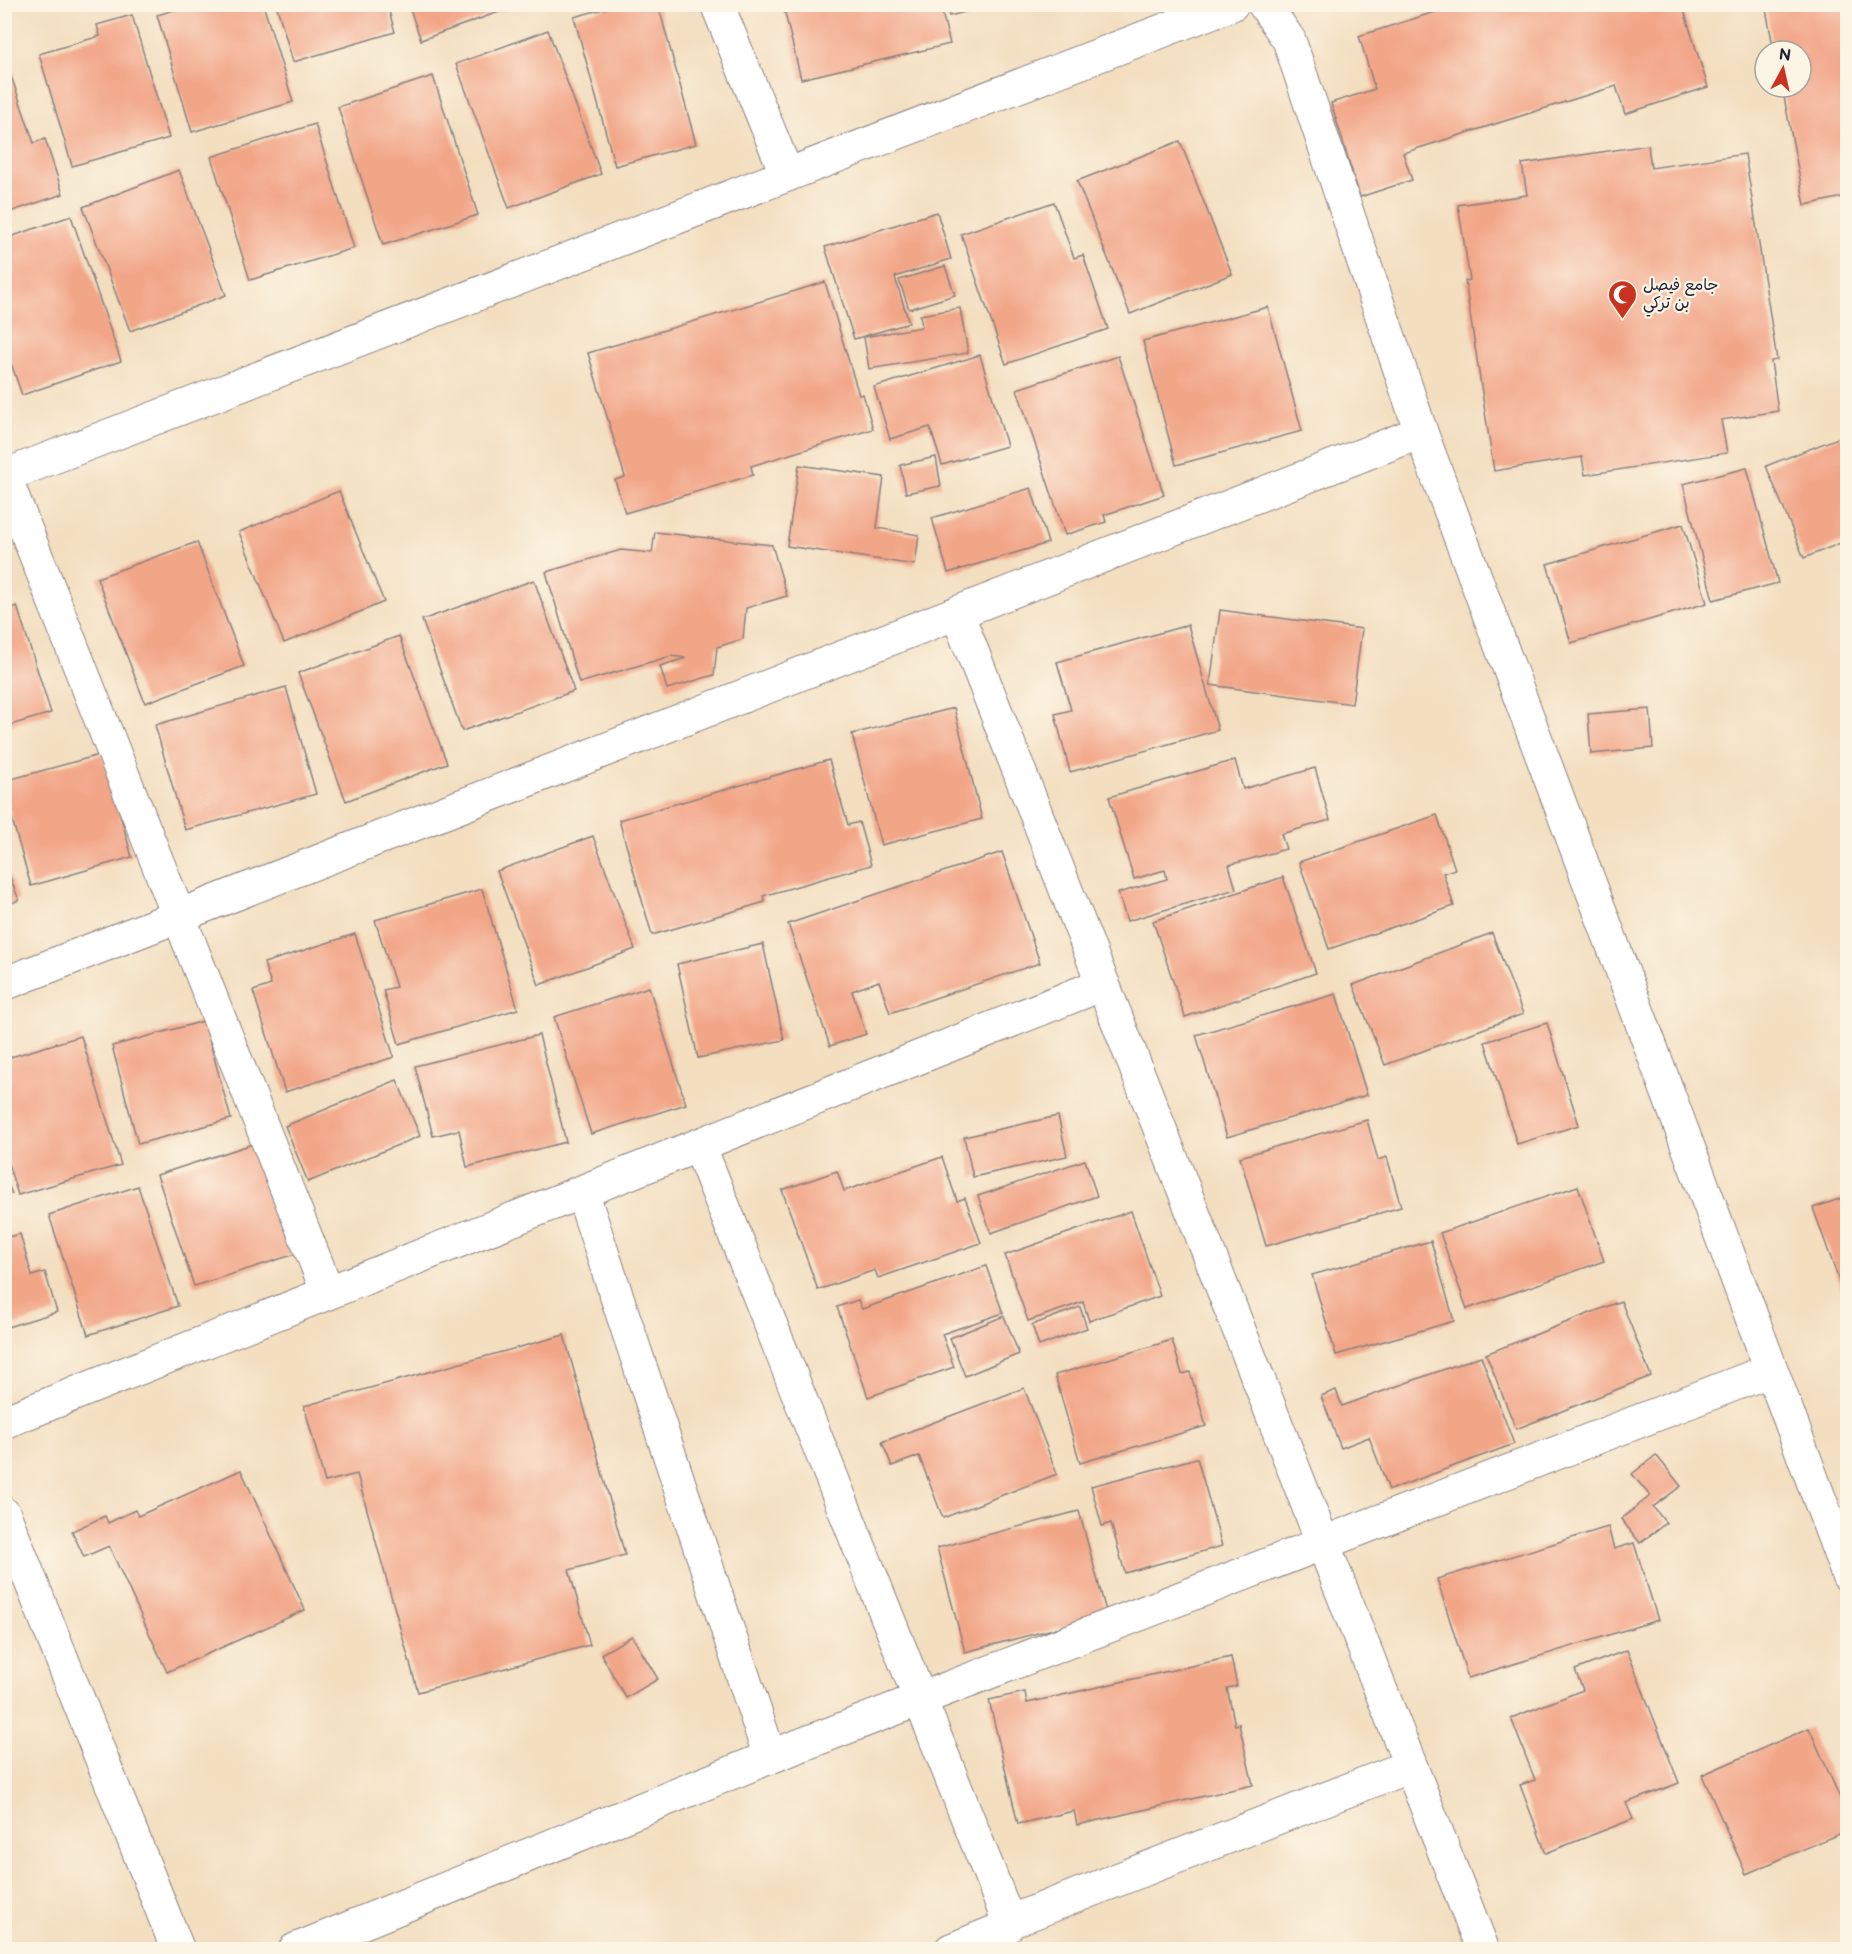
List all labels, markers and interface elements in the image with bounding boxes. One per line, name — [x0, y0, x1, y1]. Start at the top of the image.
north arrow — [1753, 39, 1813, 99]
text: N — [1778, 45, 1792, 66]
place label: جامع فيصل بن تركي — [1643, 276, 1719, 317]
mosque icon: جامع فيصل بن تركي — [1606, 278, 1638, 320]

